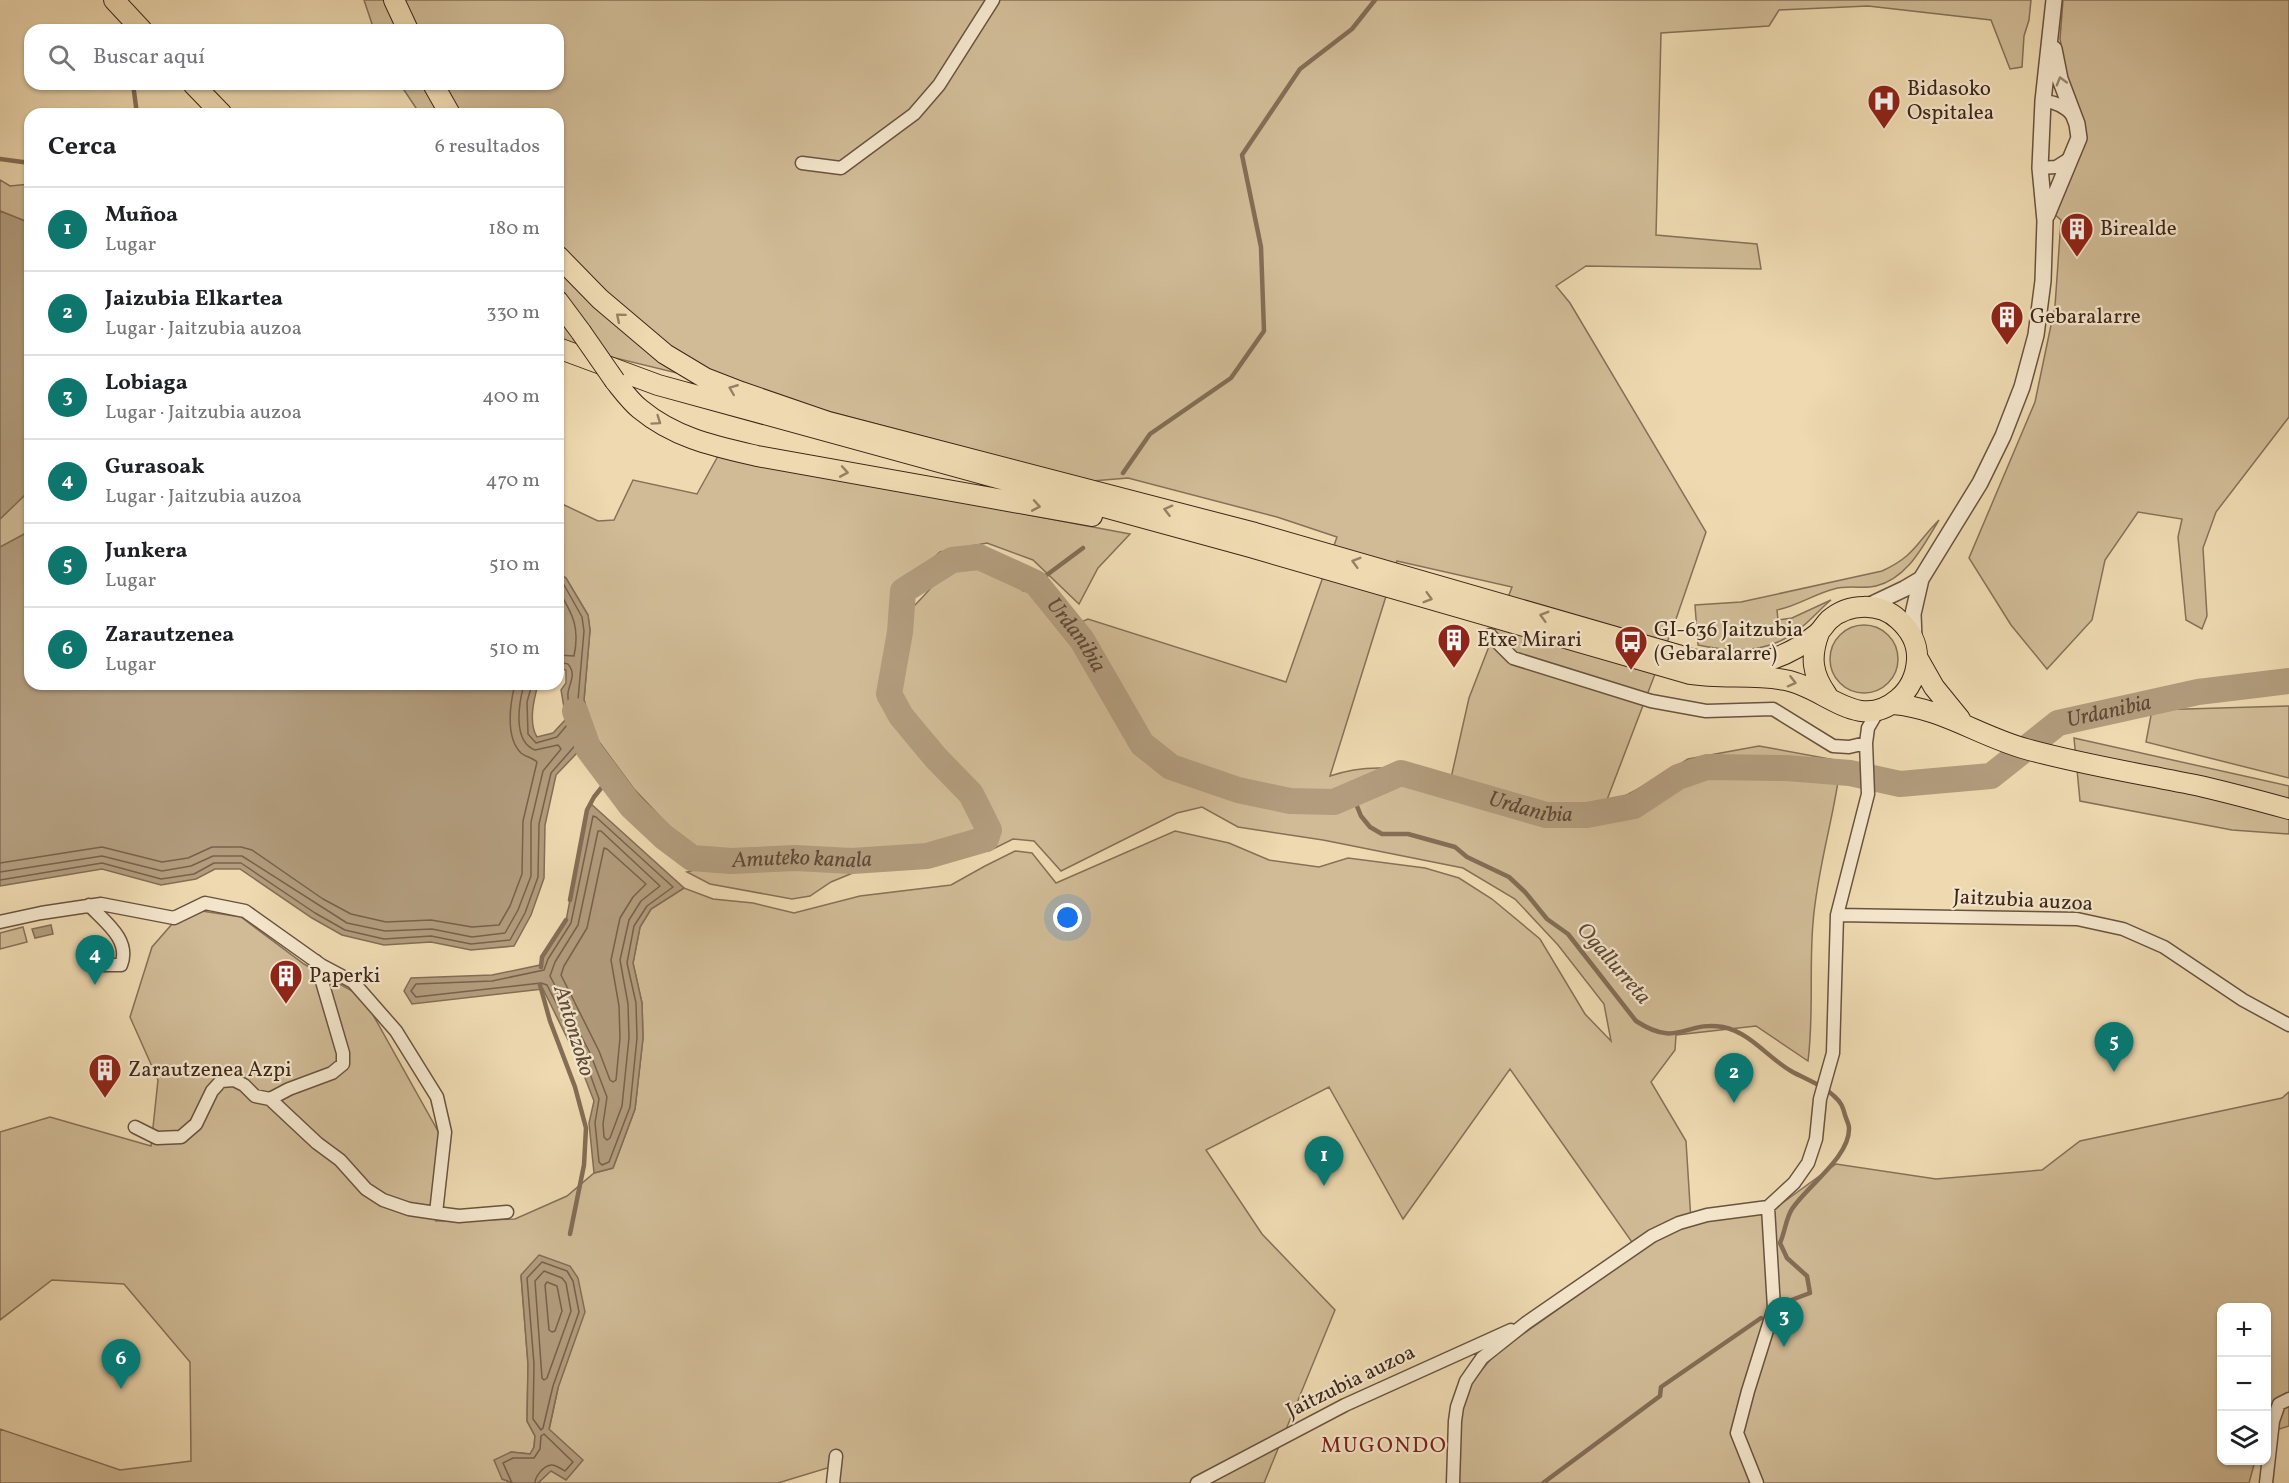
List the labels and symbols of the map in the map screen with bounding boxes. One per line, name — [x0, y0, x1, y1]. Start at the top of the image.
place label: Bidasoko Ospitalea — [1907, 75, 1994, 128]
one-way arrow — [2056, 76, 2069, 86]
hospital icon: Bidasoko Ospitalea — [1866, 83, 1902, 130]
building icon: Birealde — [2059, 211, 2095, 258]
place label: Birealde — [2100, 215, 2177, 244]
building icon: Gebaralarre — [1989, 299, 2025, 346]
place label: Gebaralarre — [2030, 303, 2141, 332]
one-way arrow — [616, 313, 627, 324]
one-way arrow — [728, 384, 739, 396]
one-way arrow — [651, 414, 661, 426]
one-way arrow — [839, 465, 849, 478]
one-way arrow — [1031, 499, 1041, 512]
one-way arrow — [1164, 505, 1174, 518]
one-way arrow — [1352, 557, 1362, 569]
water label: Urdanibia — [1038, 591, 1113, 679]
one-way arrow — [1422, 591, 1433, 603]
one-way arrow — [1539, 611, 1550, 623]
place label: GI-636 Jaitzubia (Gebaralarre) — [1654, 616, 1803, 669]
building icon: Etxe Mirari — [1436, 622, 1472, 669]
bus stop icon: GI-636 Jaitzubia (Gebaralarre) — [1613, 624, 1649, 671]
place label: Etxe Mirari — [1477, 626, 1582, 655]
one-way arrow — [1787, 675, 1797, 687]
water label: Urdanibia — [2064, 687, 2154, 736]
water label: Urdanibia — [1485, 784, 1573, 831]
water label: Amuteko kanala — [730, 842, 873, 877]
street label: Jaitzubia auzoa — [1952, 883, 2094, 919]
your location — [1053, 903, 1082, 932]
water label: Ogallurreta — [1568, 916, 1658, 1012]
pin: 4 — [76, 936, 115, 985]
building icon: Paperki — [268, 958, 304, 1005]
place label: Paperki — [309, 962, 380, 991]
water label: Antonzoko — [544, 981, 601, 1080]
pin: 5 — [2094, 1022, 2134, 1072]
building icon: Zarautzenea Azpi — [87, 1052, 123, 1099]
pin: 2 — [1714, 1054, 1754, 1103]
place label: Zarautzenea Azpi — [128, 1056, 291, 1085]
pin: 1 — [1304, 1136, 1344, 1186]
pin: 3 — [1764, 1298, 1804, 1347]
street label: Jaitzubia auzoa — [1282, 1338, 1420, 1426]
pin: 6 — [102, 1340, 140, 1389]
district label: MUGONDO — [1321, 1431, 1447, 1462]

